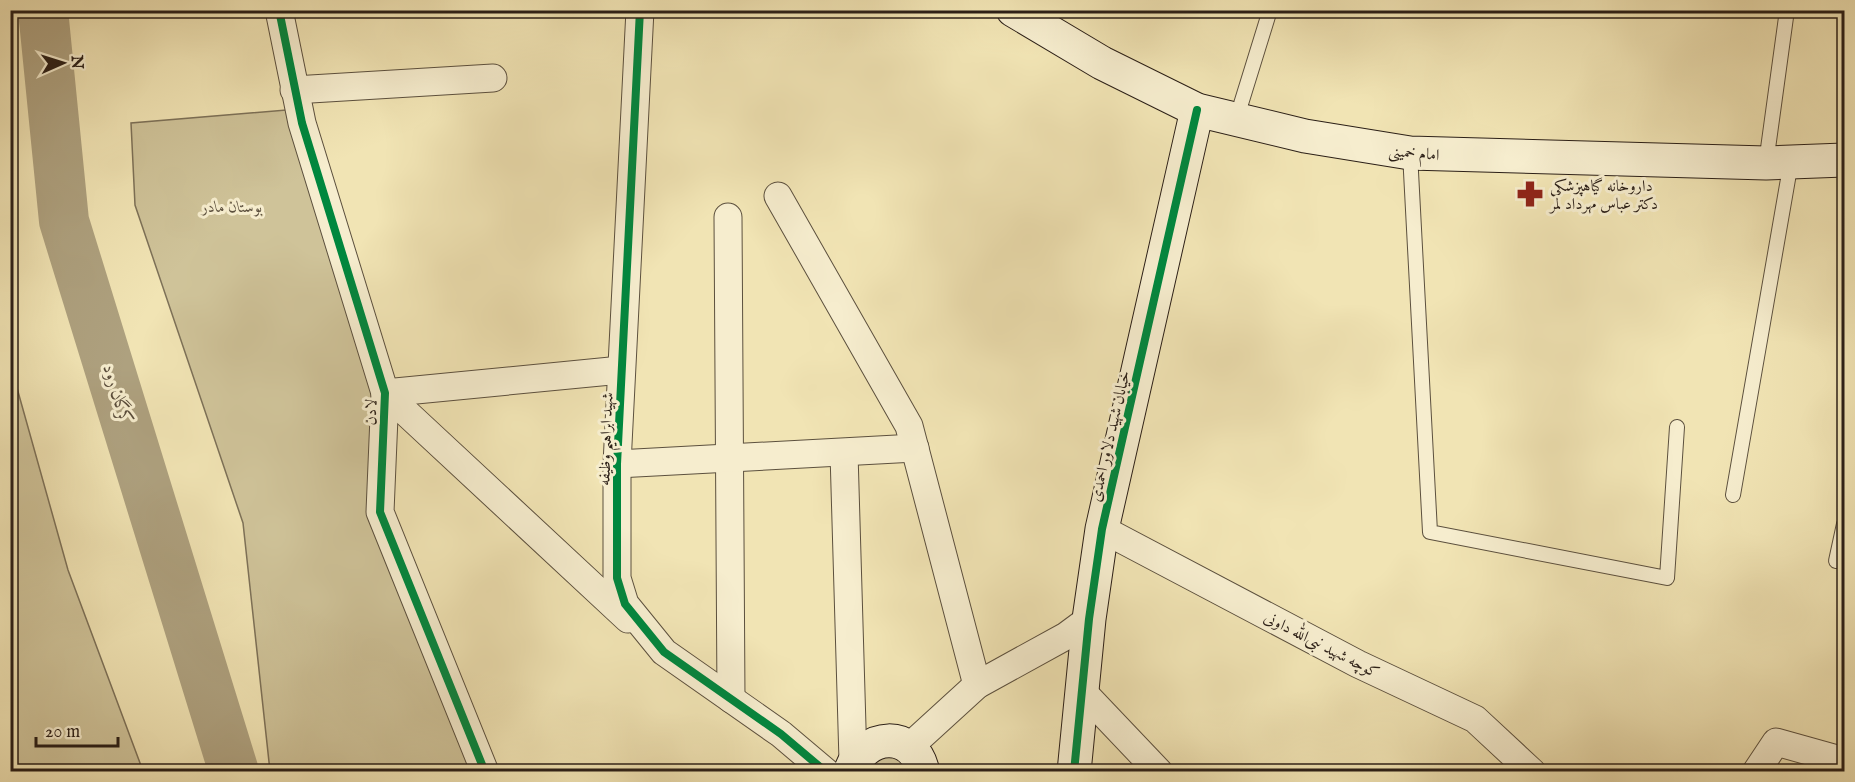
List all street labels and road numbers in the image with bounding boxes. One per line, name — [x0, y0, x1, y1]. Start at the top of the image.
street label: امام خمینی — [1387, 142, 1440, 169]
street label: خیابان شهید دلاور احمدی — [1086, 369, 1136, 504]
street label: شهید ابراهیم وظیفه — [595, 392, 624, 486]
street label: لادن — [362, 398, 382, 426]
street label: کوچه شهید نبی‌الله داونی — [1260, 604, 1384, 684]

